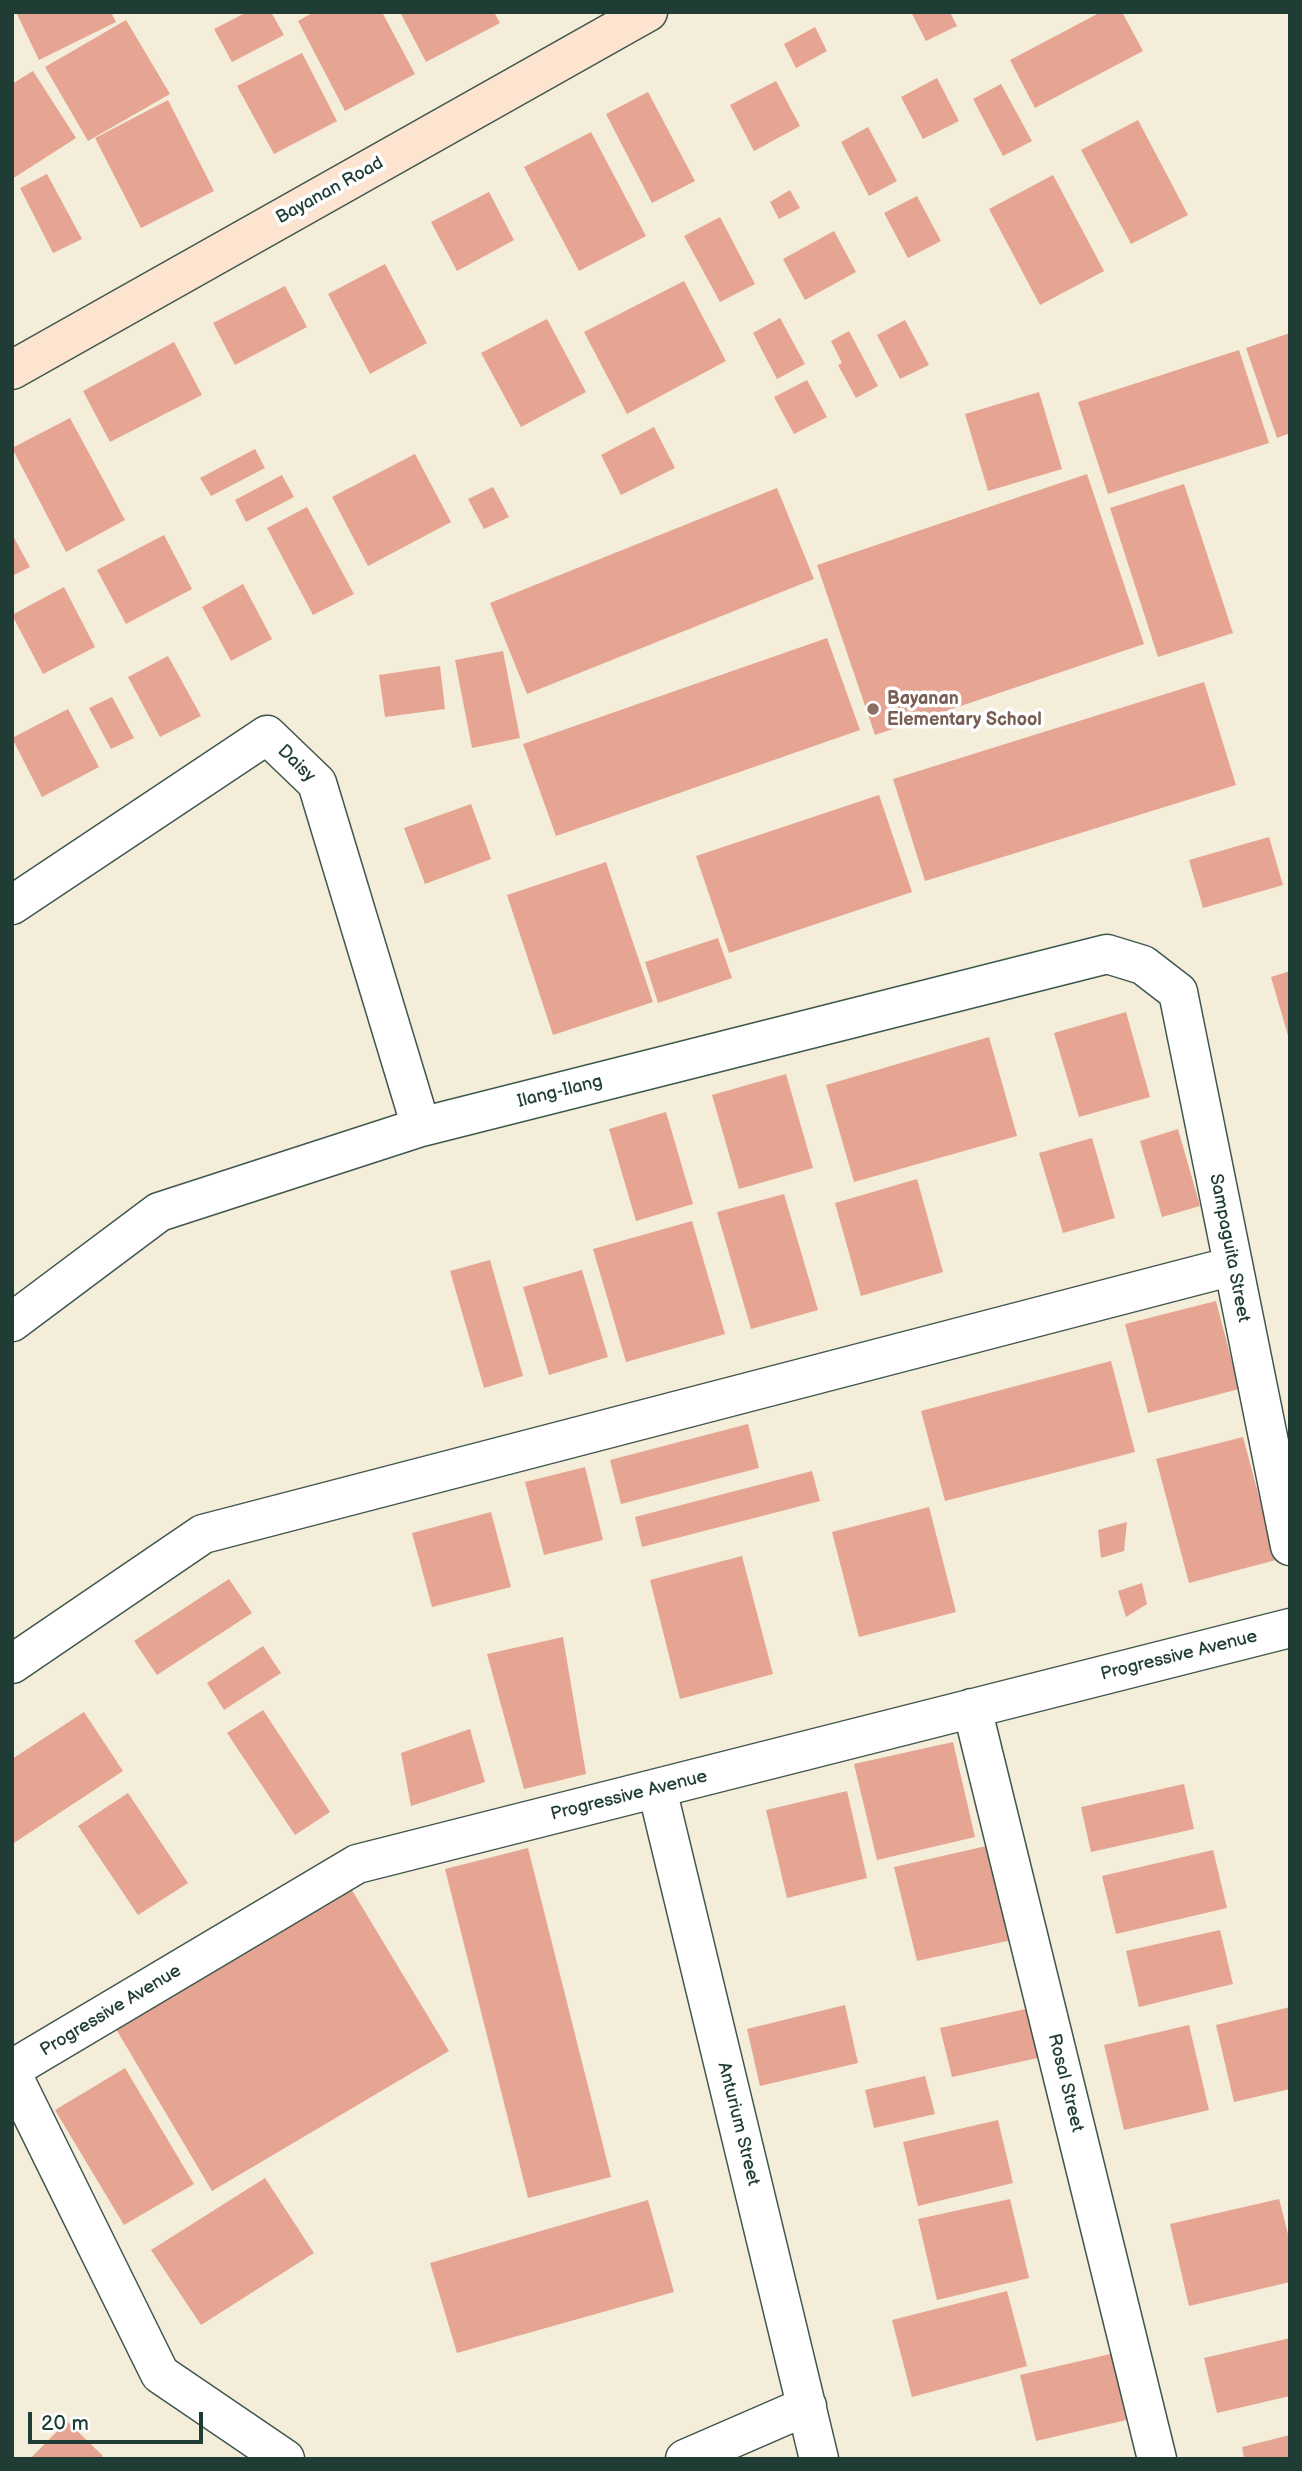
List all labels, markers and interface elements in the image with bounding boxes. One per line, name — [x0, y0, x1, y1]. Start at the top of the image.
street label: Bayanan Road — [273, 153, 387, 229]
place label: Bayanan Elementary School — [887, 688, 1042, 730]
marker: Bayanan Elementary School — [865, 701, 881, 717]
street label: Daisy — [273, 741, 319, 787]
street label: Ilang-Ilang — [515, 1071, 605, 1113]
street label: Sampaguita Street — [1204, 1172, 1254, 1324]
street label: Progressive Avenue — [1098, 1626, 1260, 1686]
street label: Progressive Avenue — [548, 1766, 710, 1826]
street label: Progressive Avenue — [37, 1960, 185, 2062]
street label: Rosal Street — [1042, 2032, 1088, 2134]
street label: Anturium Street — [712, 2060, 764, 2188]
scale bar — [32, 2398, 206, 2442]
text: 20 m — [41, 2411, 89, 2436]

